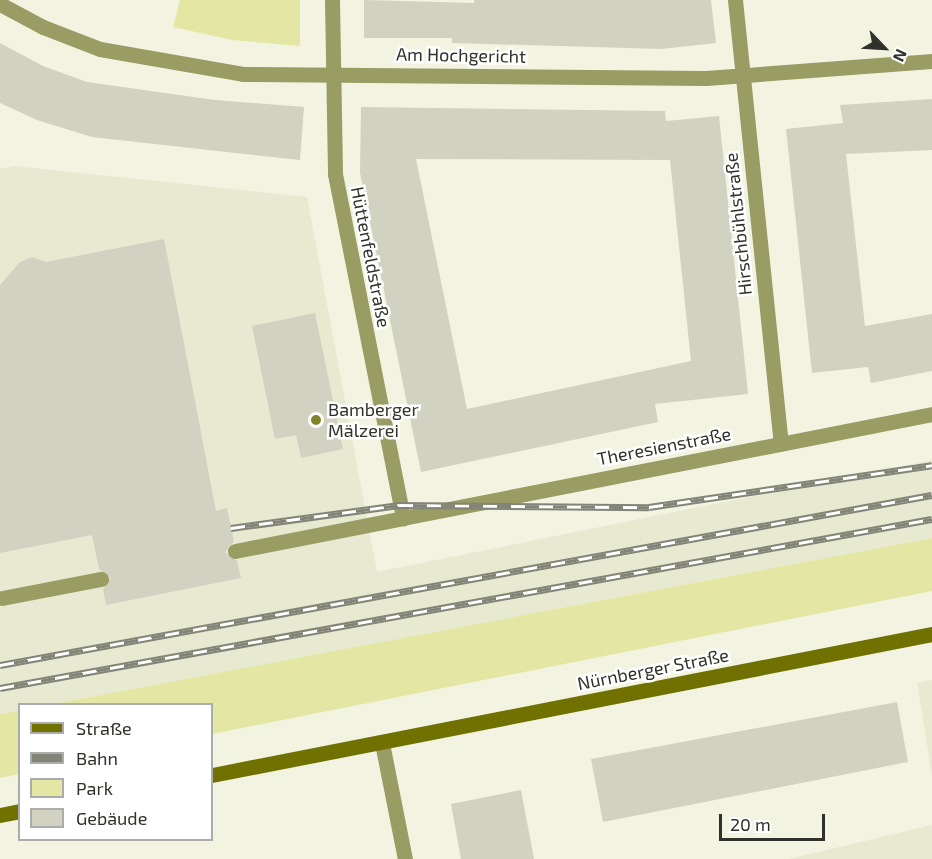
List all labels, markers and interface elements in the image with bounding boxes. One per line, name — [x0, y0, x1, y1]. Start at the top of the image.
north arrow — [854, 18, 914, 78]
street label: Am Hochgericht — [396, 43, 526, 67]
text: N — [890, 47, 912, 65]
street label: Hirschbühlstraße — [720, 152, 756, 296]
street label: Hüttenfeldstraße — [347, 185, 395, 329]
place label: Bamberger Mälzerei — [328, 399, 419, 442]
marker: Bamberger Mälzerei — [309, 413, 323, 427]
street label: Theresienstraße — [595, 422, 733, 470]
street label: Nürnberger Straße — [575, 644, 731, 694]
legend — [18, 703, 213, 841]
text: Straße — [76, 717, 132, 739]
text: Bahn — [76, 747, 118, 769]
text: Park — [76, 777, 113, 799]
scale bar — [722, 802, 828, 840]
text: Gebäude — [76, 807, 147, 829]
text: 20 m — [730, 813, 771, 835]

